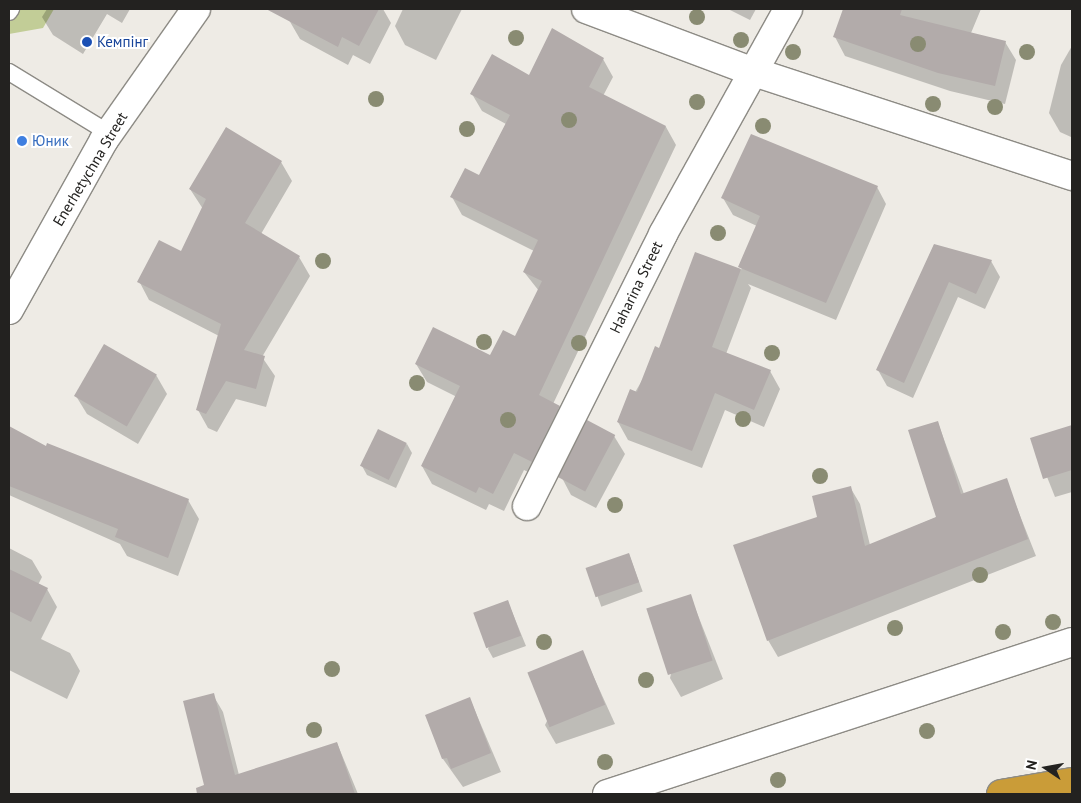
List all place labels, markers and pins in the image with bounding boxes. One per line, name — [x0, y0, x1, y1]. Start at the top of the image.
place label: Кемпінг — [97, 33, 148, 51]
marker: Кемпінг — [81, 36, 93, 48]
place label: Юник — [32, 132, 69, 150]
marker: Юник — [16, 135, 28, 147]

